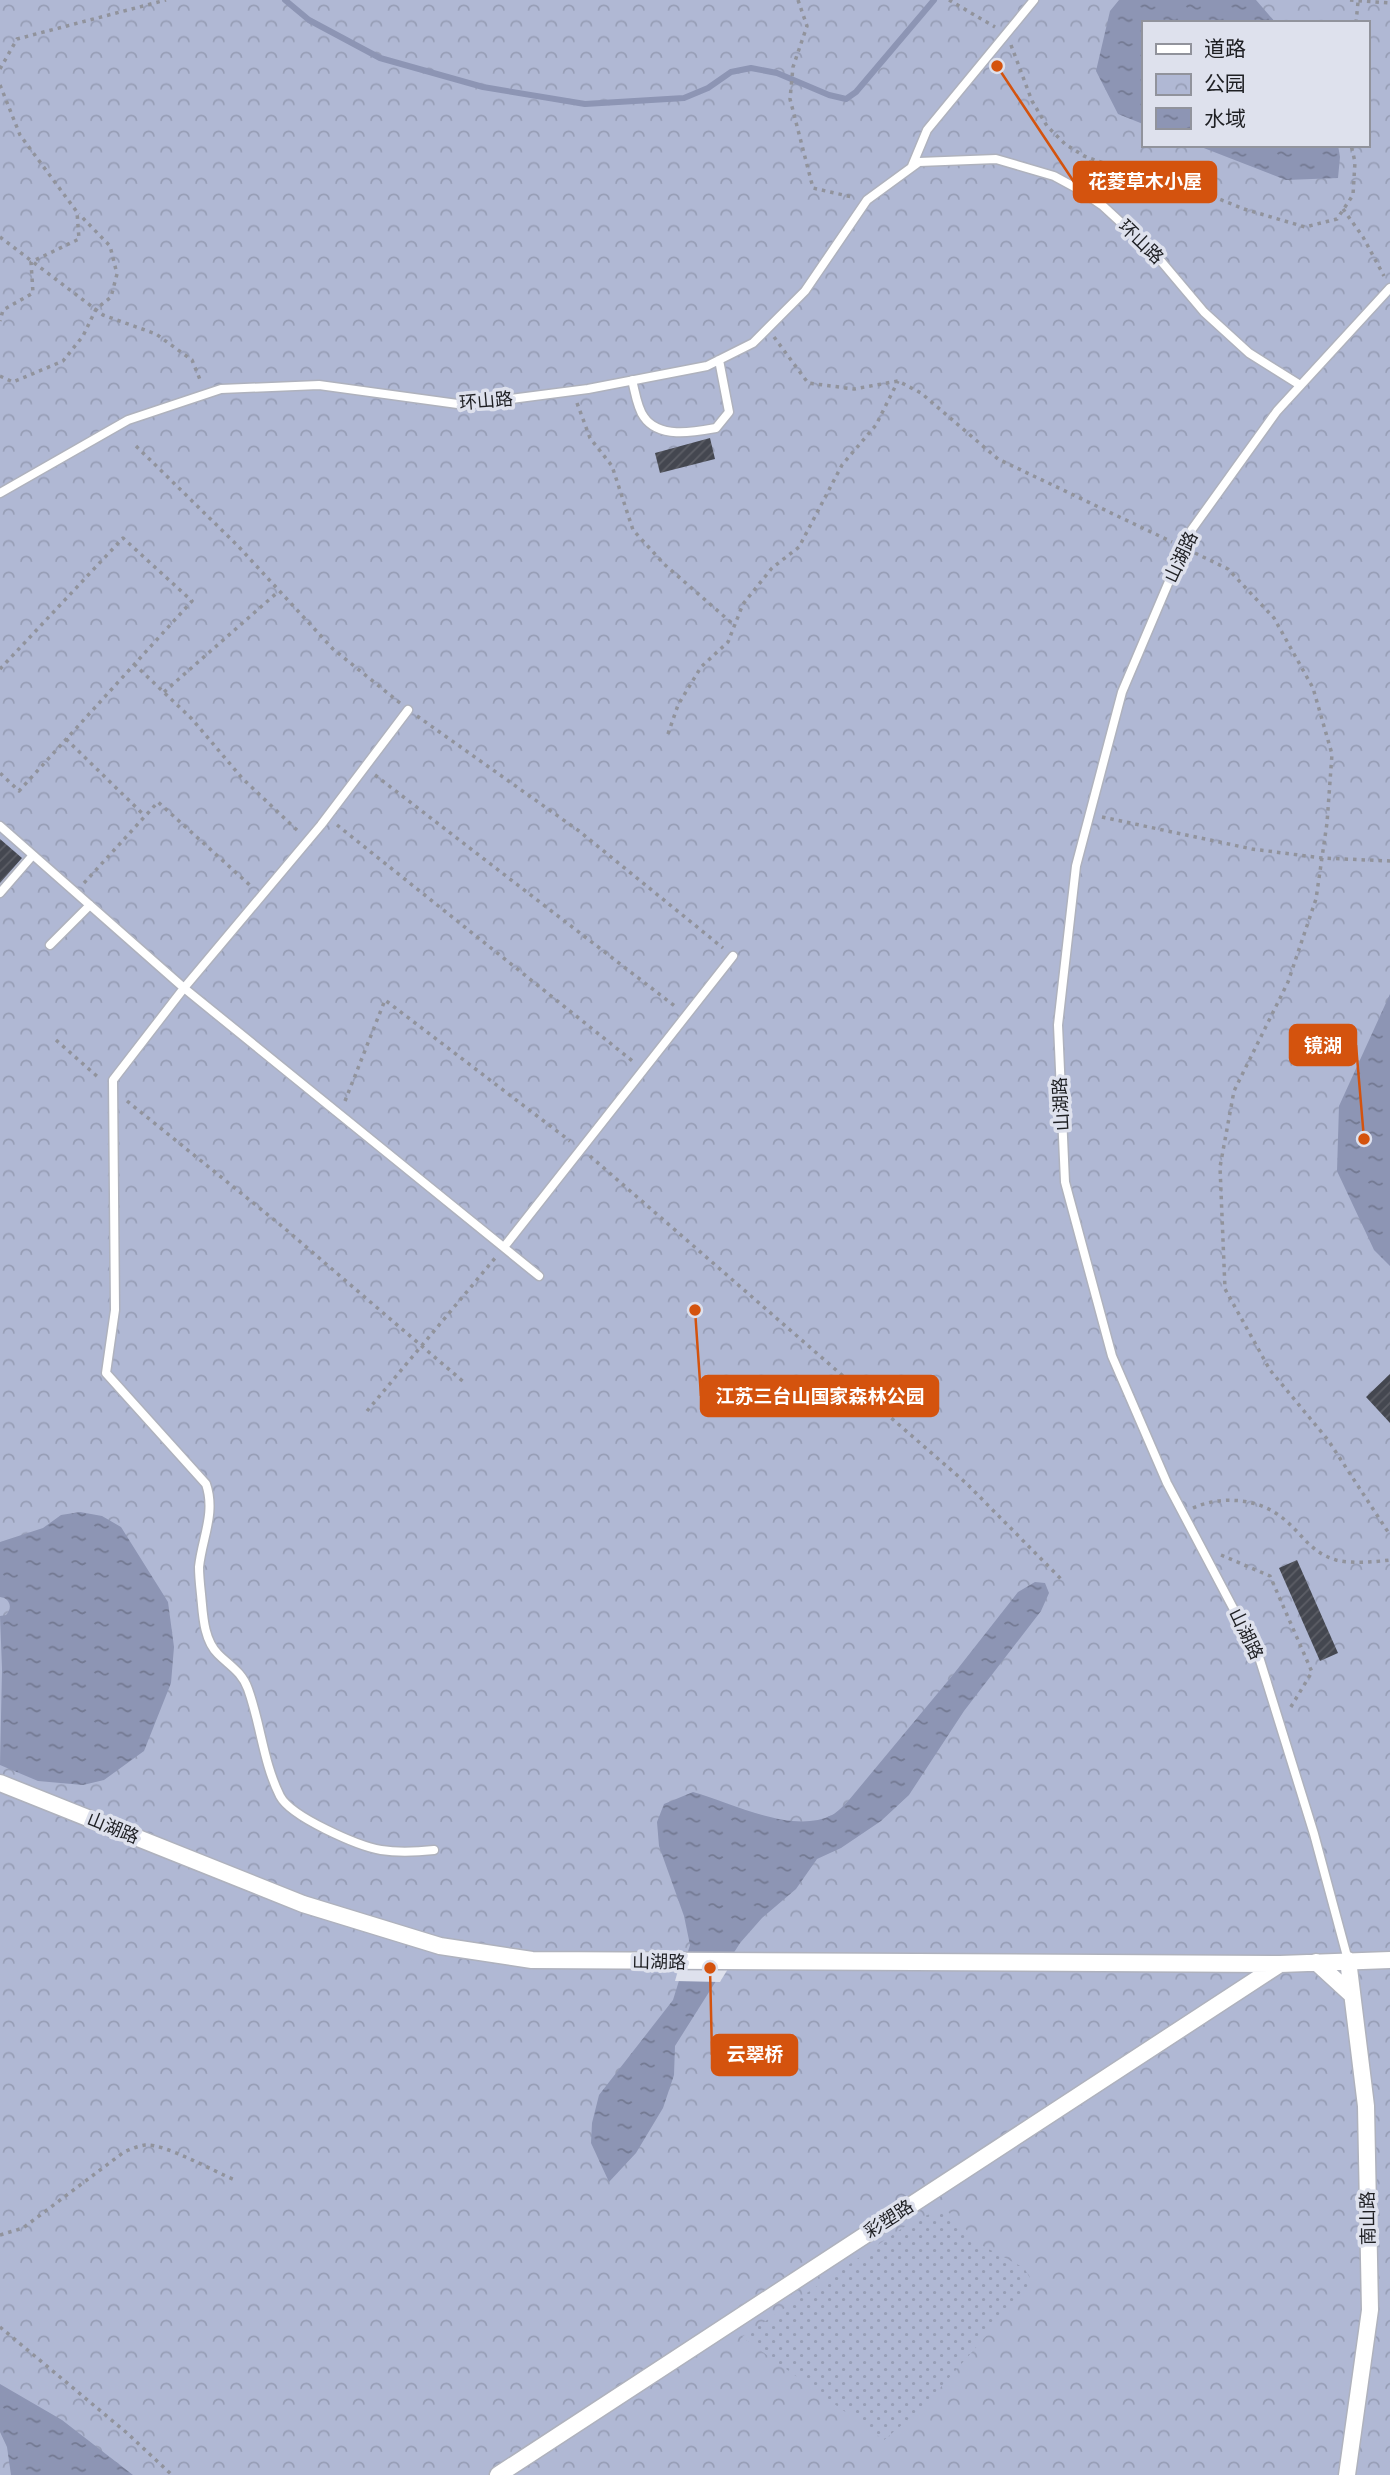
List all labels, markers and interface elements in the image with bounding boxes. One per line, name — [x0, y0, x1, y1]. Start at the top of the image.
legend — [1142, 21, 1369, 147]
text: 道路 — [1204, 37, 1246, 60]
text: 公园 — [1204, 72, 1246, 95]
text: 水域 — [1204, 107, 1246, 130]
callout: 花菱草木小屋 — [1074, 162, 1216, 202]
text: 花菱草木小屋 — [1088, 171, 1202, 192]
street label: 环山路 — [1115, 216, 1167, 268]
street label: 环山路 — [458, 389, 514, 413]
street label: 山湖路 — [1161, 528, 1201, 586]
callout: 镜湖 — [1290, 1025, 1356, 1065]
text: 镜湖 — [1304, 1035, 1342, 1056]
street label: 山湖路 — [1050, 1077, 1072, 1131]
callout: 江苏三台山国家森林公园 — [701, 1376, 938, 1416]
text: 江苏三台山国家森林公园 — [715, 1386, 925, 1407]
street label: 山湖路 — [1225, 1605, 1267, 1663]
street label: 山湖路 — [84, 1809, 142, 1847]
street label: 山湖路 — [632, 1952, 686, 1972]
callout: 云翠桥 — [712, 2035, 797, 2075]
text: 云翠桥 — [726, 2044, 784, 2065]
street label: 南山路 — [1358, 2191, 1378, 2245]
street label: 彩塑路 — [861, 2196, 917, 2242]

